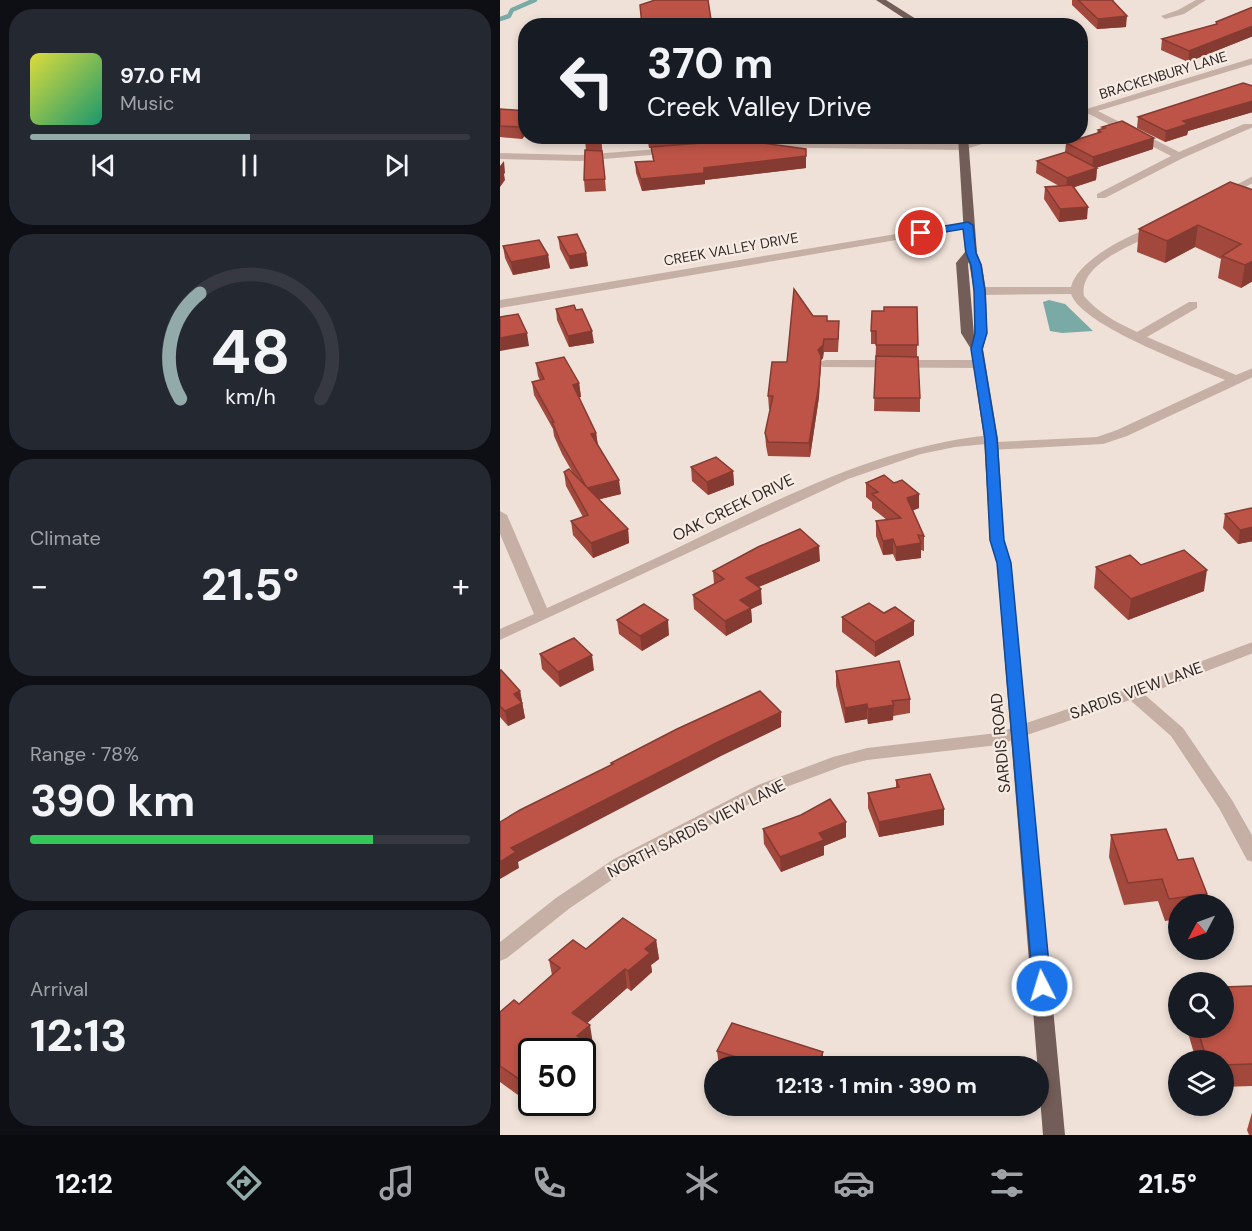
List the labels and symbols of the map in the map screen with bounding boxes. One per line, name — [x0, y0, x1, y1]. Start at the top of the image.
street label: BRACKENBURY LANE — [1097, 47, 1229, 103]
pin — [895, 207, 946, 258]
street label: CREEK VALLEY DRIVE — [662, 228, 800, 270]
street label: OAK CREEK DRIVE — [669, 469, 797, 546]
street label: SARDIS VIEW LANE — [1067, 657, 1206, 724]
street label: SARDIS ROAD — [986, 692, 1015, 794]
street label: NORTH SARDIS VIEW LANE — [604, 774, 789, 883]
north arrow — [1168, 894, 1234, 960]
position arrow — [1010, 954, 1074, 1018]
speed limit sign: 50 — [518, 1038, 596, 1116]

